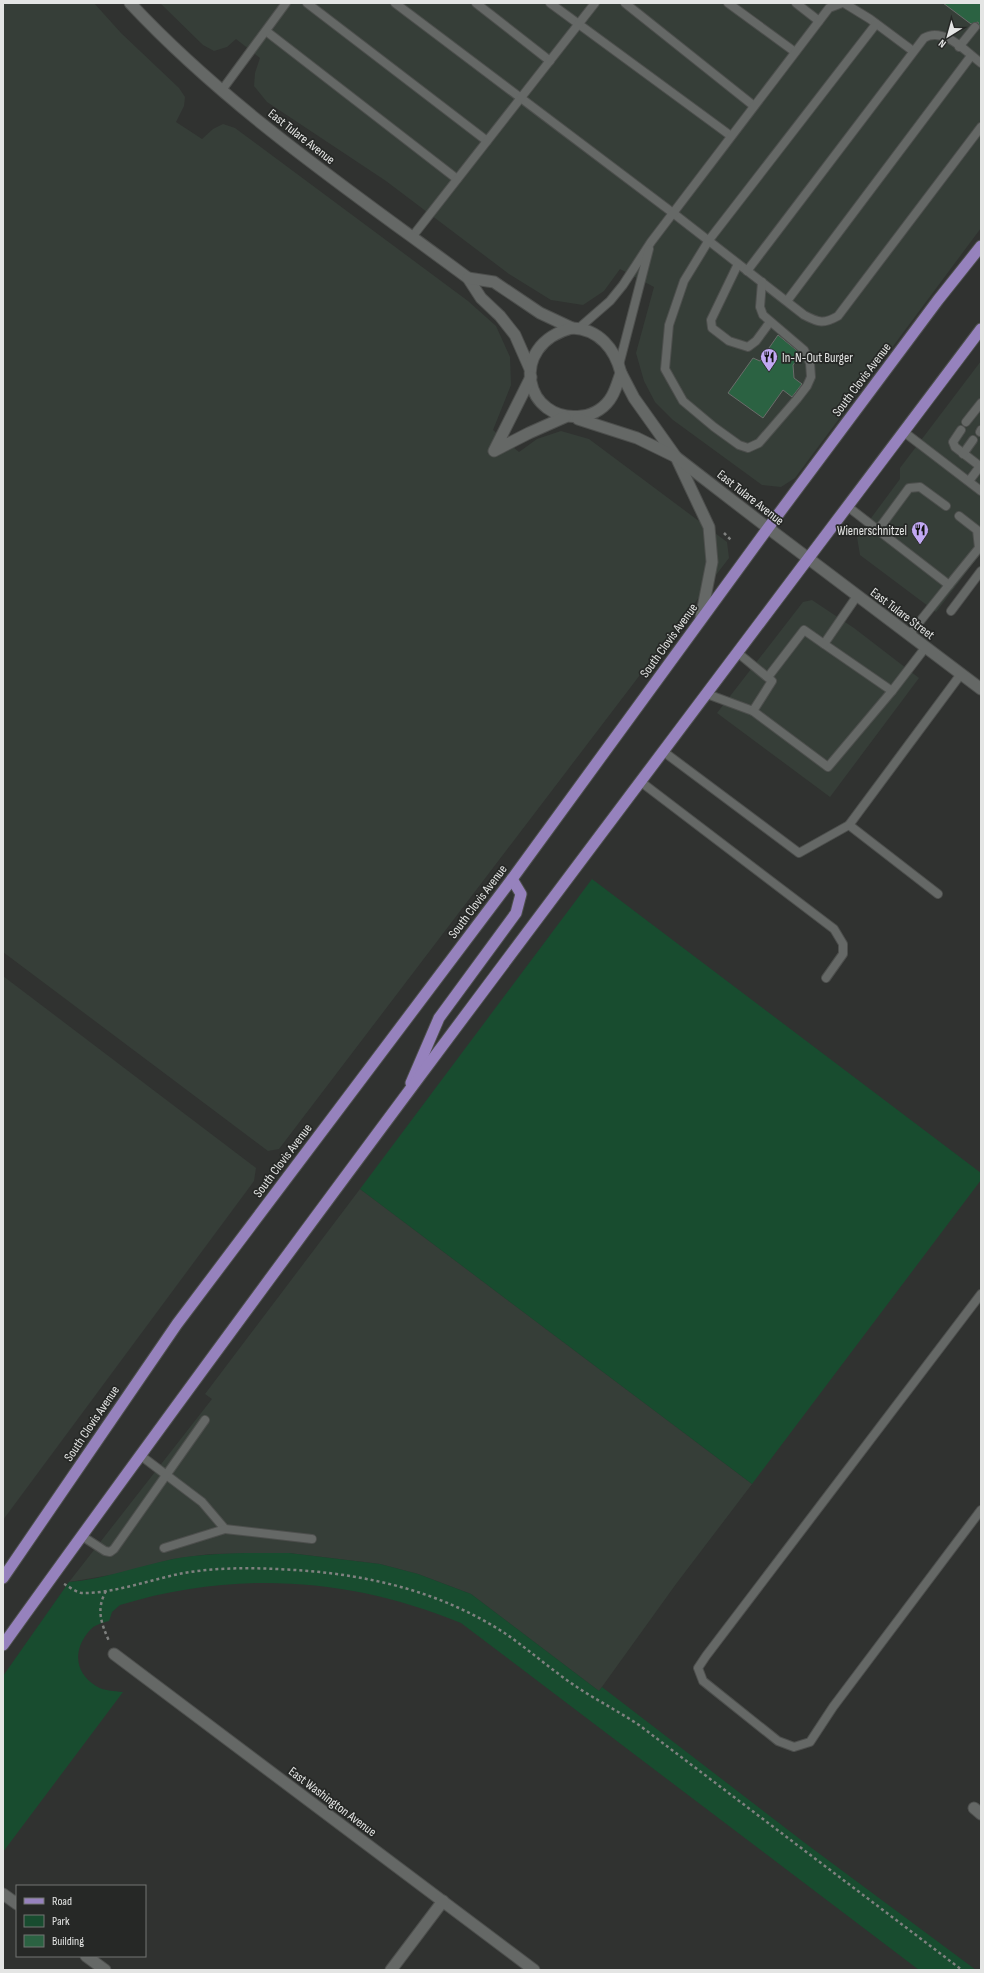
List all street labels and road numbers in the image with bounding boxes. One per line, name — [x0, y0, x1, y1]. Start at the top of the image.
street label: East Tulare Avenue — [265, 106, 338, 168]
street label: South Clovis Avenue — [829, 340, 895, 420]
street label: East Tulare Avenue — [714, 467, 787, 529]
street label: East Tulare Street — [867, 584, 938, 643]
street label: South Clovis Avenue — [636, 600, 701, 681]
street label: South Clovis Avenue — [445, 862, 511, 942]
street label: South Clovis Avenue — [250, 1121, 316, 1201]
street label: South Clovis Avenue — [61, 1383, 123, 1465]
street label: East Washington Avenue — [285, 1764, 380, 1840]

